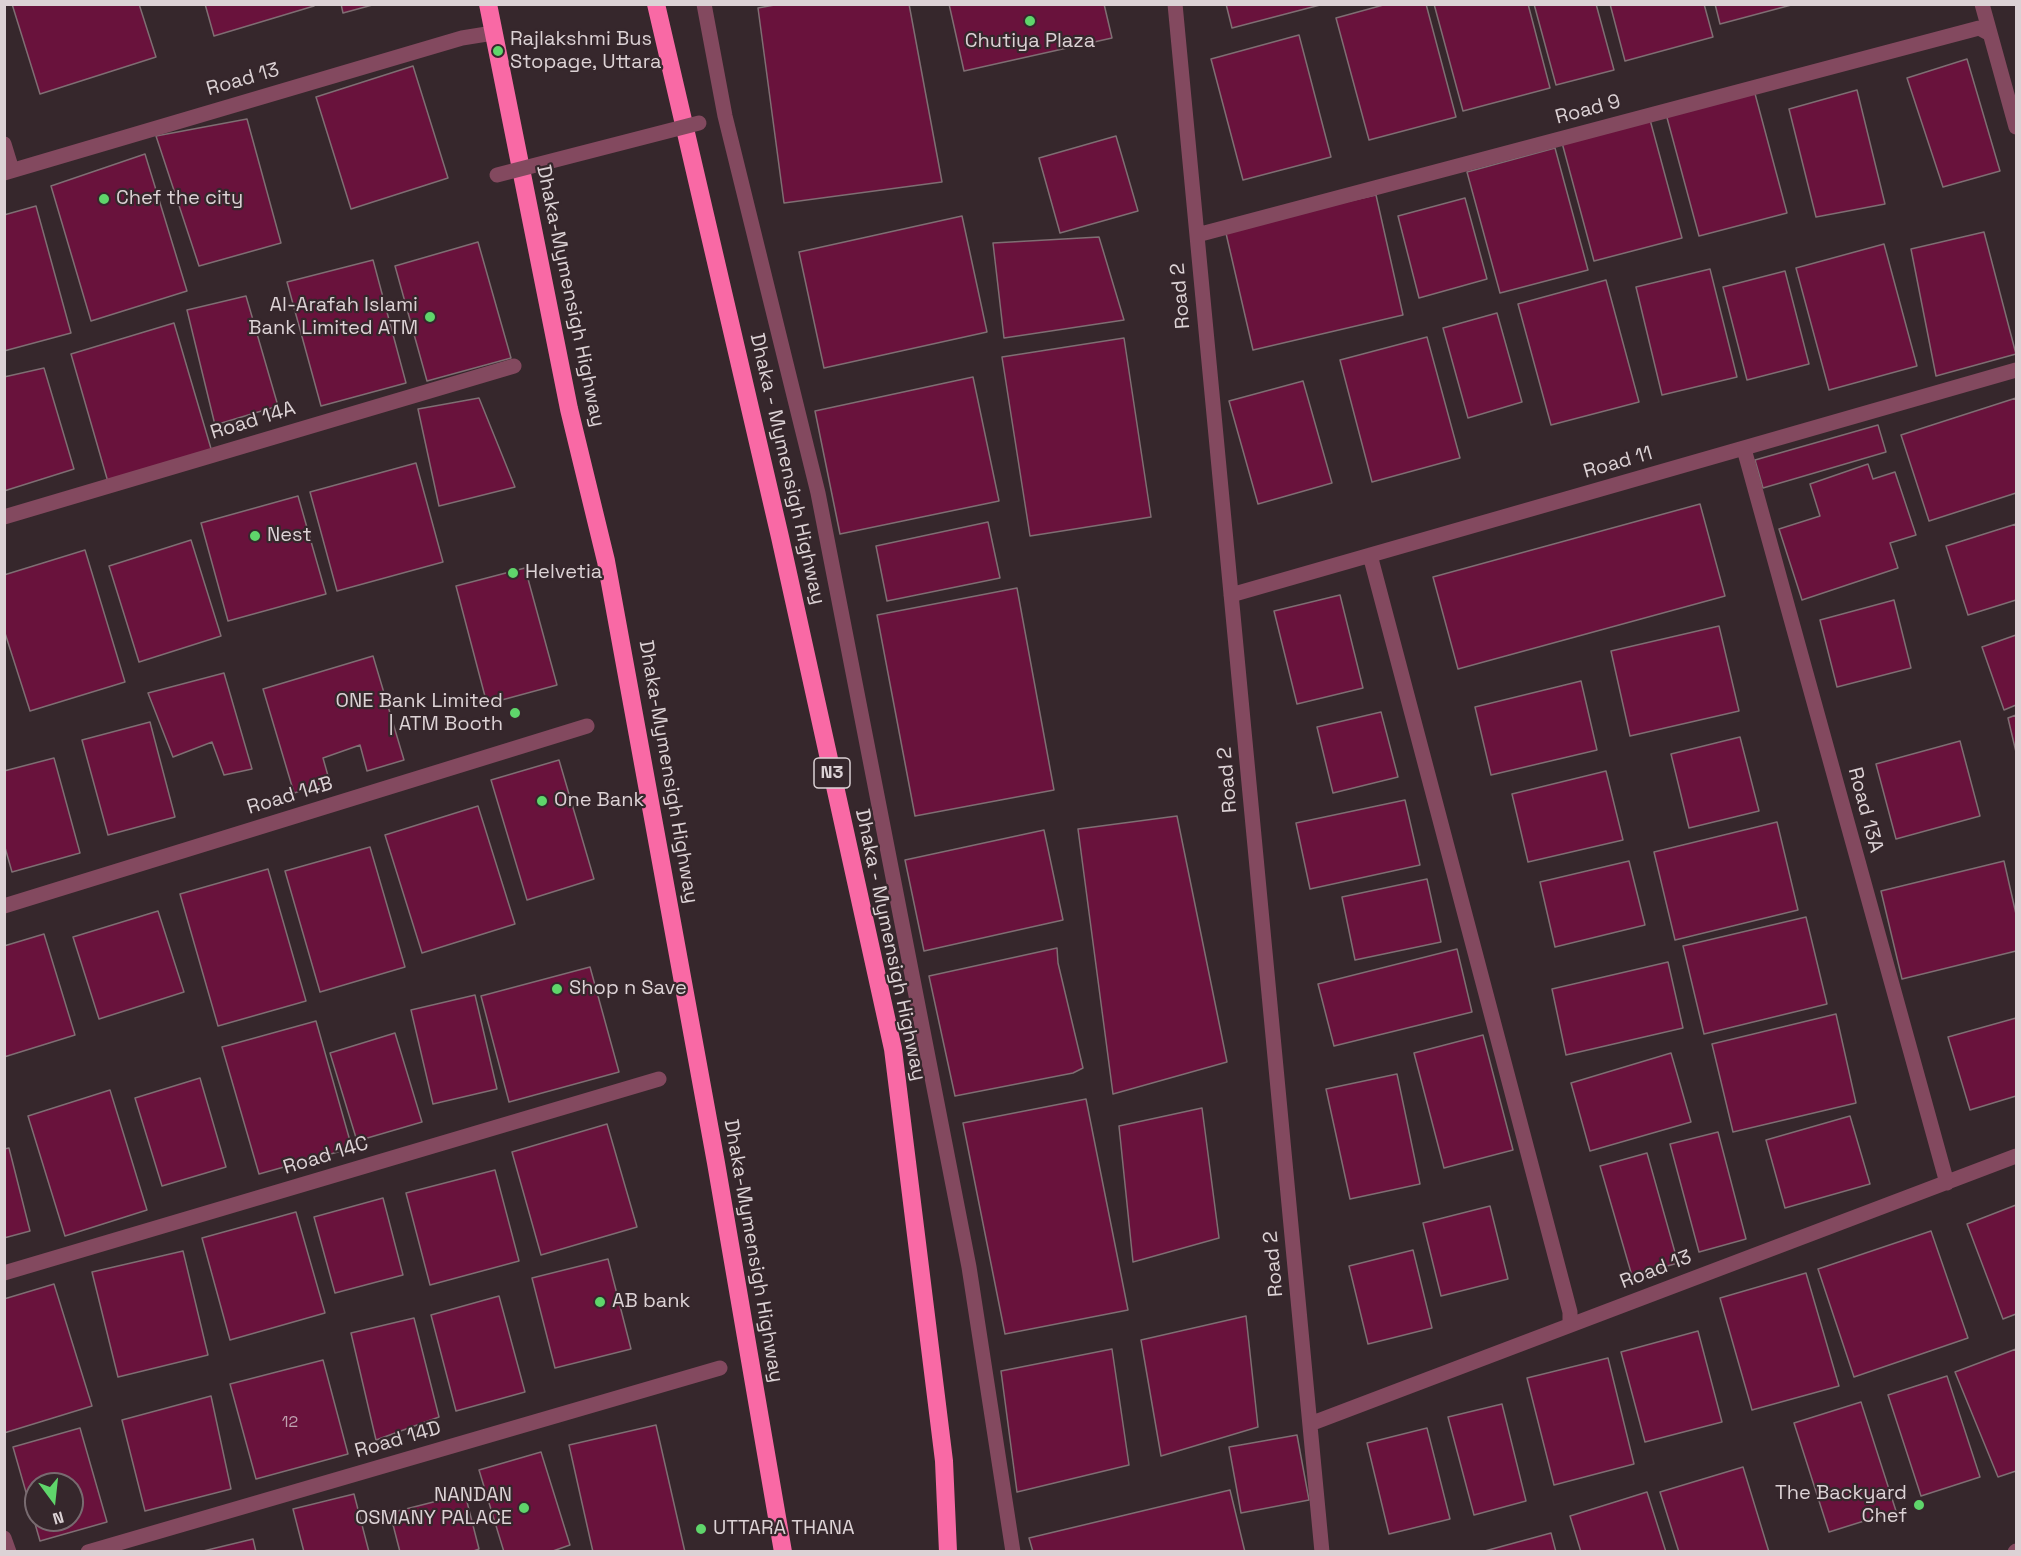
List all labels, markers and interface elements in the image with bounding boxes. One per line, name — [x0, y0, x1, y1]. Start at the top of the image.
marker: Chutiya Plaza — [1023, 14, 1037, 28]
place label: Rajlakshmi Bus Stopage, Uttara — [510, 28, 661, 75]
place label: Chutiya Plaza — [965, 30, 1095, 54]
marker: Rajlakshmi Bus Stopage, Uttara — [491, 44, 505, 58]
street label: Road 13 — [204, 58, 282, 102]
street label: Road 9 — [1553, 90, 1623, 130]
street label: Dhaka-Mymensigh Highway — [531, 163, 609, 429]
place label: Chef the city — [116, 187, 243, 211]
marker: Chef the city — [97, 192, 111, 206]
street label: Road 2 — [1166, 262, 1196, 330]
place label: Al-Arafah Islami Bank Limited ATM — [248, 294, 418, 341]
marker: Al-Arafah Islami Bank Limited ATM — [423, 310, 437, 324]
street label: Dhaka - Mymensigh Highway — [744, 331, 830, 607]
street label: Road 14A — [208, 397, 298, 445]
street label: Road 11 — [1581, 442, 1655, 484]
place label: Nest — [267, 524, 312, 548]
marker: Nest — [248, 529, 262, 543]
place label: Helvetia — [525, 561, 602, 585]
marker: Helvetia — [506, 566, 520, 580]
street label: Dhaka-Mymensigh Highway — [633, 639, 703, 905]
place label: ONE Bank Limited | ATM Booth — [336, 690, 503, 737]
marker: ONE Bank Limited | ATM Booth — [508, 706, 522, 720]
street label: Road 2 — [1213, 746, 1243, 814]
road number: N3 — [814, 758, 850, 788]
street label: Road 13A — [1842, 765, 1888, 855]
street label: Road 14B — [244, 772, 336, 820]
place label: One Bank — [554, 789, 644, 813]
marker: One Bank — [535, 794, 549, 808]
street label: Dhaka - Mymensigh Highway — [849, 807, 931, 1083]
place label: Shop n Save — [569, 977, 687, 1001]
marker: Shop n Save — [550, 982, 564, 996]
street label: Dhaka-Mymensigh Highway — [718, 1118, 788, 1384]
street label: Road 14C — [280, 1132, 372, 1180]
street label: Road 2 — [1259, 1230, 1289, 1298]
street label: Road 13 — [1617, 1245, 1695, 1295]
place label: AB bank — [612, 1290, 690, 1314]
marker: AB bank — [593, 1295, 607, 1309]
house number: 12 — [282, 1413, 298, 1433]
street label: Road 14D — [352, 1416, 444, 1464]
north arrow — [24, 1472, 84, 1532]
place label: The Backyard Chef — [1775, 1482, 1907, 1529]
place label: NANDAN OSMANY PALACE — [355, 1484, 512, 1531]
marker: The Backyard Chef — [1912, 1498, 1926, 1512]
marker: NANDAN OSMANY PALACE — [517, 1501, 531, 1515]
text: N — [50, 1506, 66, 1529]
place label: UTTARA THANA — [713, 1517, 855, 1541]
marker: UTTARA THANA — [694, 1522, 708, 1536]

